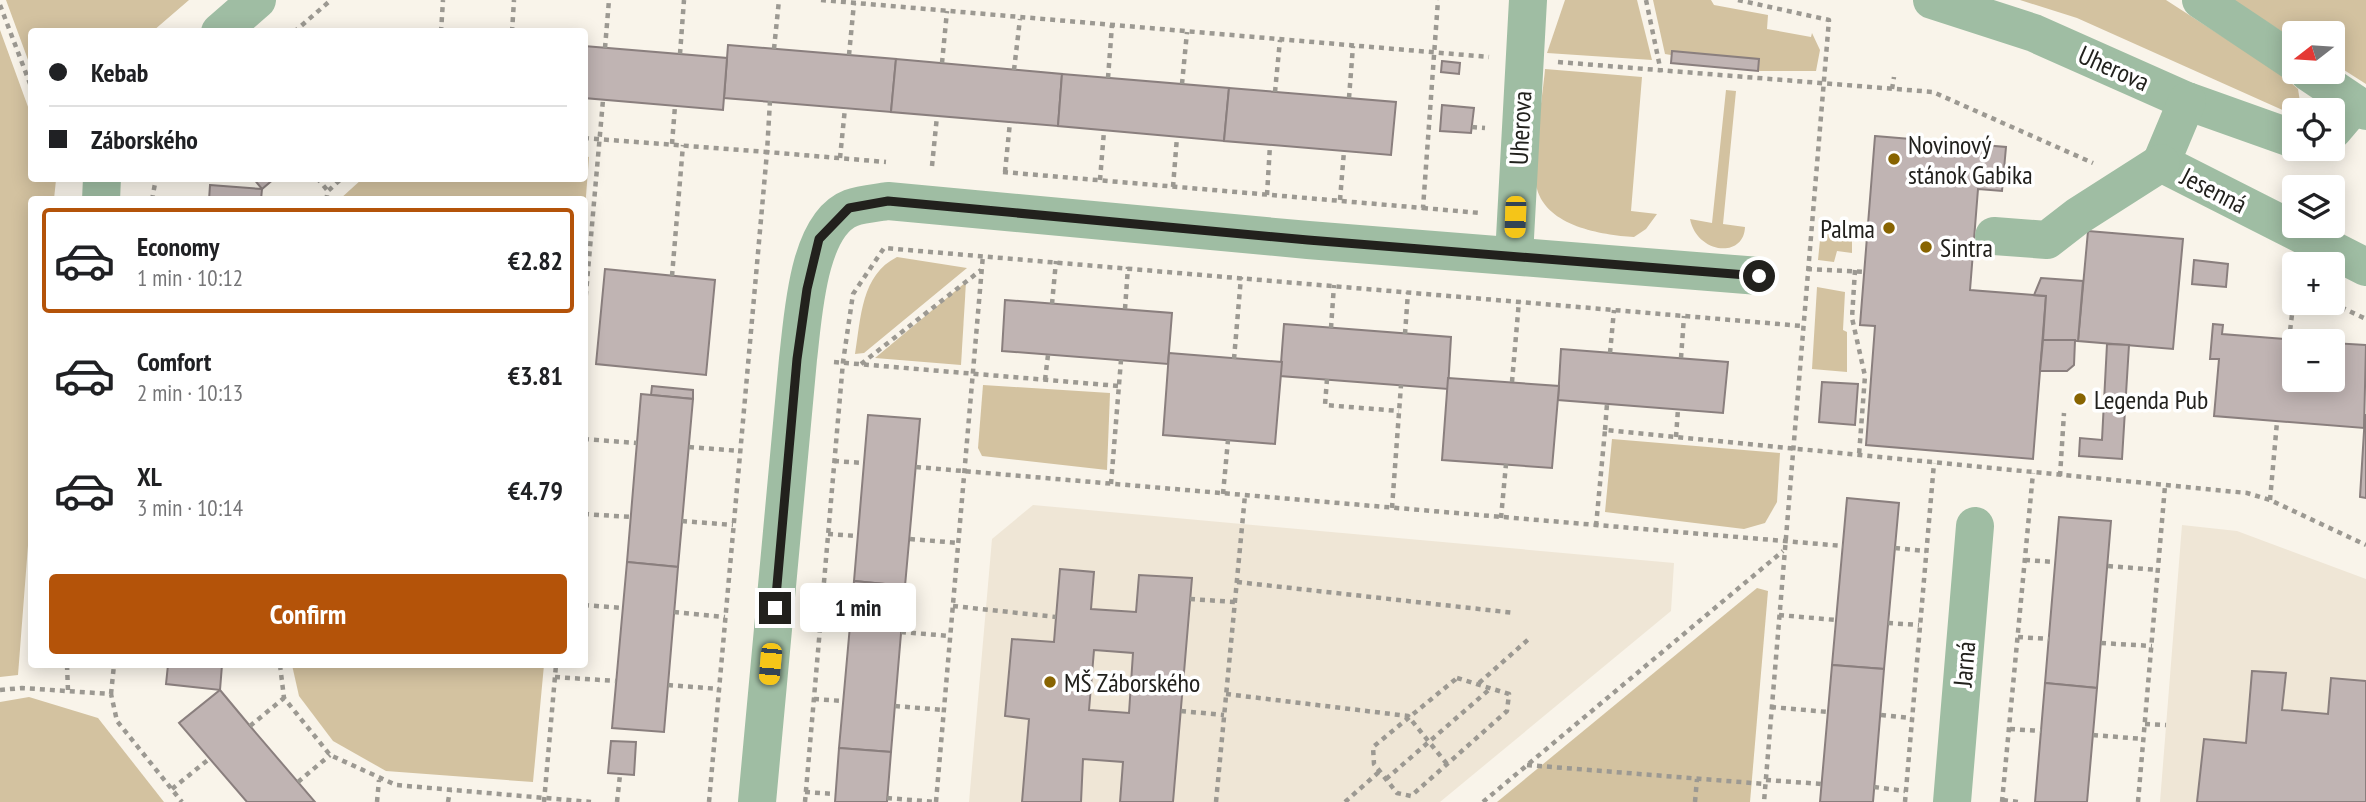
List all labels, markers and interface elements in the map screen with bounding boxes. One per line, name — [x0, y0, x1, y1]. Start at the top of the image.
north arrow — [2282, 21, 2345, 84]
map controls — [2282, 21, 2345, 392]
street label: Uherova — [2073, 38, 2155, 98]
text: Kebab — [91, 56, 148, 89]
street label: Uherova — [1502, 90, 1538, 166]
button: locate — [2282, 98, 2345, 161]
text: Záborského — [91, 123, 198, 156]
place label: Novinový stánok Gabika — [1908, 128, 2033, 191]
marker: Novinový stánok Gabika — [1886, 151, 1902, 167]
street label: Jesenná — [2175, 159, 2253, 221]
button: layers — [2282, 175, 2345, 238]
car — [1504, 196, 1527, 238]
place label: Palma — [1820, 212, 1875, 245]
marker: Palma — [1881, 220, 1897, 236]
icon: car — [53, 229, 116, 292]
text: Economy — [137, 230, 219, 263]
place label: Sintra — [1940, 231, 1993, 264]
marker: Sintra — [1918, 239, 1934, 255]
text: €2.82 — [508, 244, 563, 277]
button: + — [2282, 252, 2345, 315]
route start — [1743, 260, 1775, 292]
text: 1 min · 10:12 — [137, 263, 243, 292]
button: − — [2282, 329, 2345, 392]
icon: car — [53, 344, 116, 407]
text: Comfort — [137, 345, 211, 378]
text: €3.81 — [508, 359, 563, 392]
text: 2 min · 10:13 — [137, 378, 243, 407]
place label: Legenda Pub — [2094, 383, 2208, 416]
marker: Legenda Pub — [2072, 391, 2088, 407]
icon: car — [53, 459, 116, 522]
text: XL — [137, 460, 162, 493]
text: €4.79 — [508, 474, 563, 507]
text: 3 min · 10:14 — [137, 493, 243, 522]
button: Confirm — [49, 574, 567, 654]
callout: 1 min — [800, 584, 915, 632]
route end — [759, 592, 791, 624]
text: 1 min — [835, 593, 881, 622]
street label: Jarná — [1945, 640, 1982, 689]
car — [758, 642, 783, 686]
place label: MŠ Záborského — [1064, 666, 1200, 699]
marker: MŠ Záborského — [1042, 674, 1058, 690]

